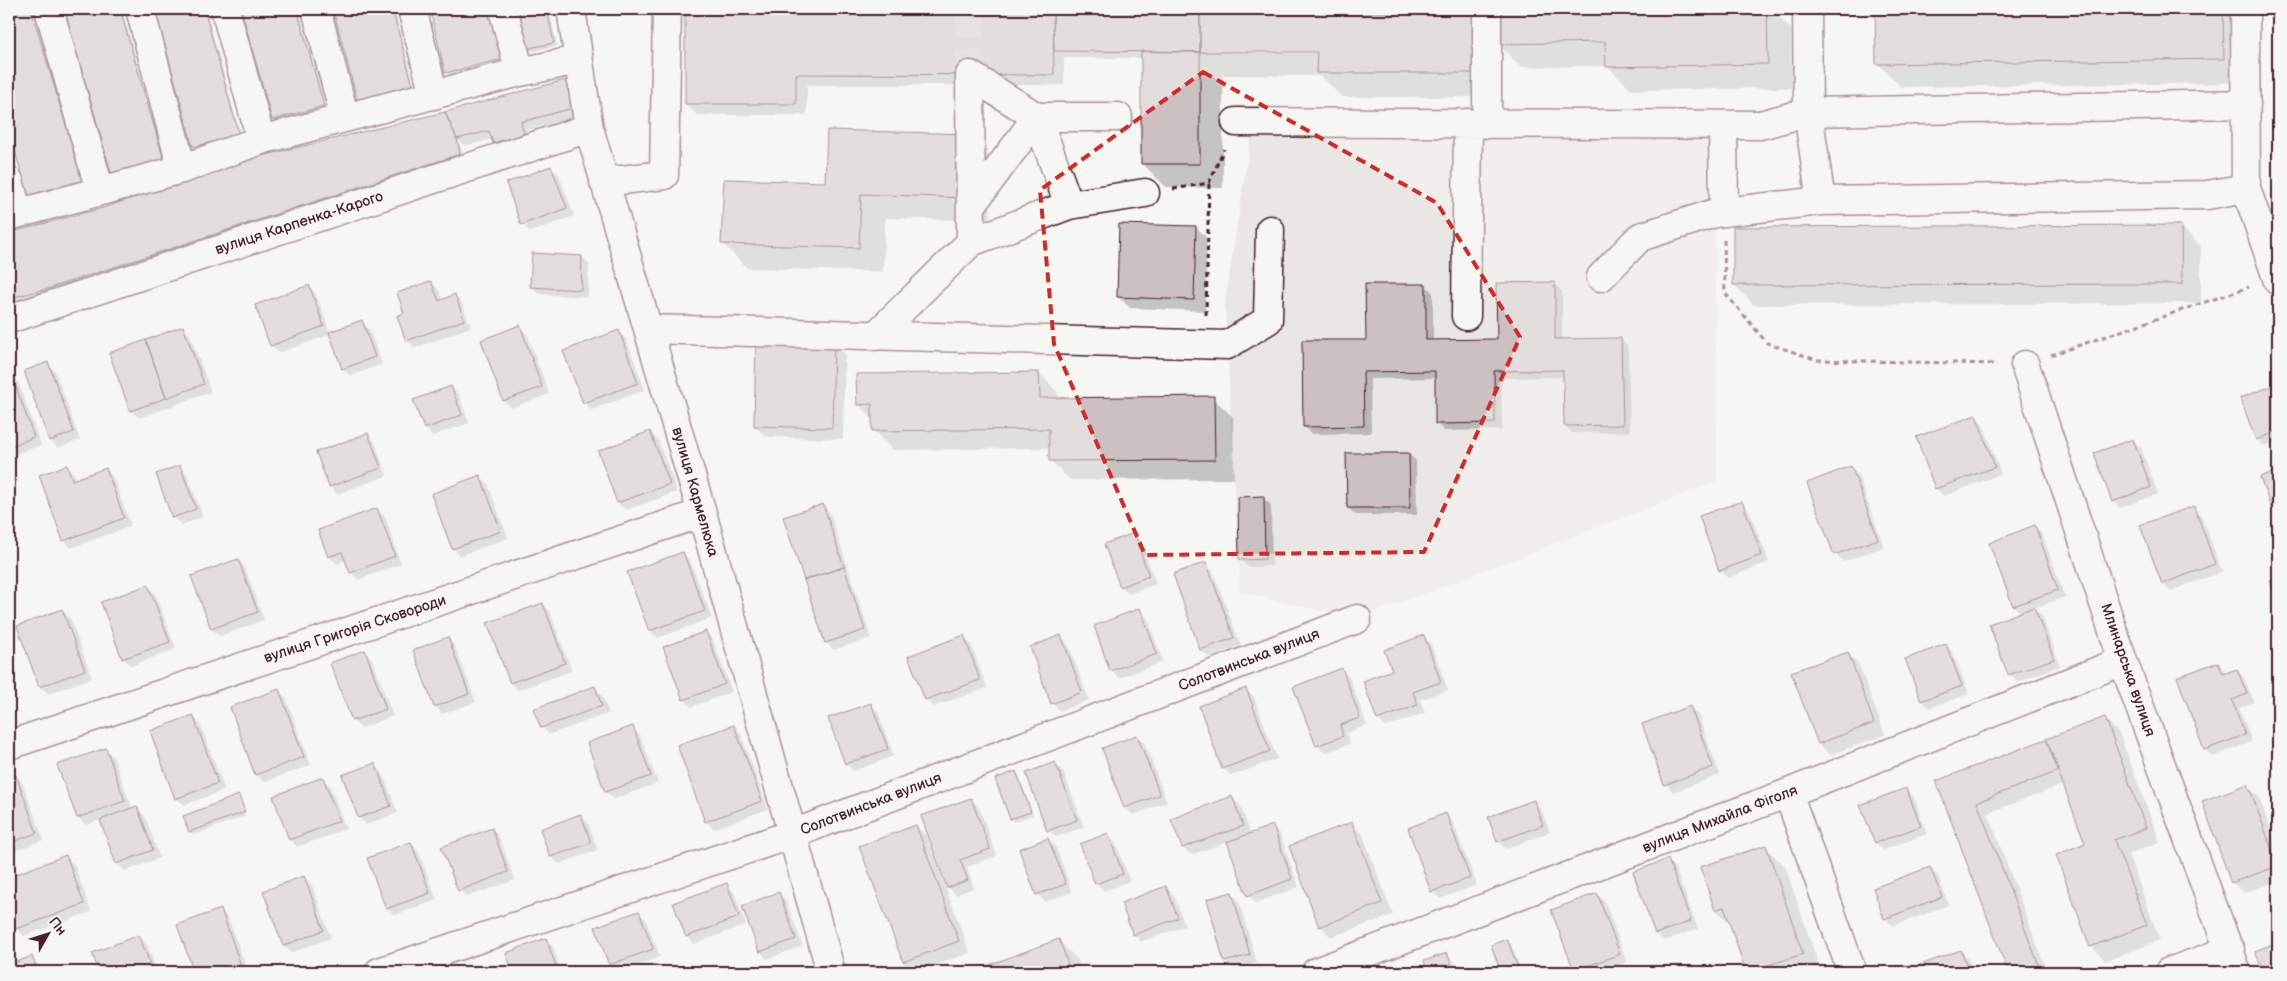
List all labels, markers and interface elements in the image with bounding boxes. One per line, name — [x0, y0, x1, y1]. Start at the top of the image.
street label: вулиця Карпенка-Карого — [213, 187, 386, 259]
street label: вулиця Кармелюка — [667, 425, 723, 559]
street label: вулиця Григорія Сковороди — [261, 591, 449, 667]
street label: Млинарська вулиця — [2096, 601, 2160, 739]
street label: Солотвинська вулиця — [1176, 624, 1322, 696]
street label: Солотвинська вулиця — [798, 768, 944, 840]
street label: вулиця Михайла Фіголя — [1640, 781, 1800, 857]
north arrow — [22, 908, 72, 958]
text: Пн — [45, 914, 70, 939]

